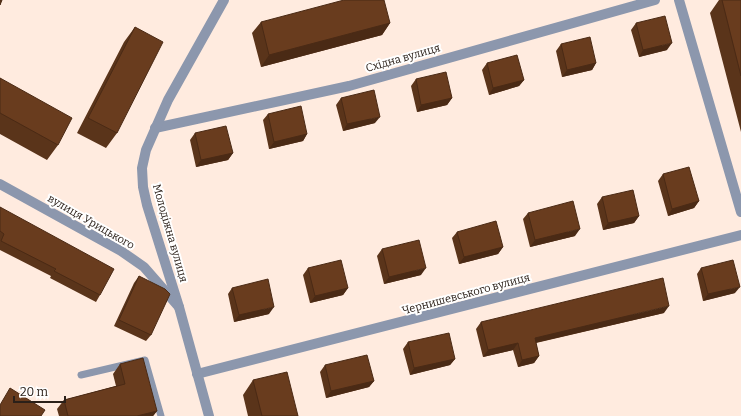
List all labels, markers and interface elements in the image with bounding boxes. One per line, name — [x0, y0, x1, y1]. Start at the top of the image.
street label: Східна вулиця — [364, 41, 442, 75]
street label: Молодіжна вулиця — [150, 182, 190, 284]
street label: вулиця Урицького — [45, 192, 137, 252]
street label: Чернишевського вулиця — [401, 271, 531, 317]
scale bar — [14, 378, 65, 404]
text: 20 m — [20, 385, 49, 399]

